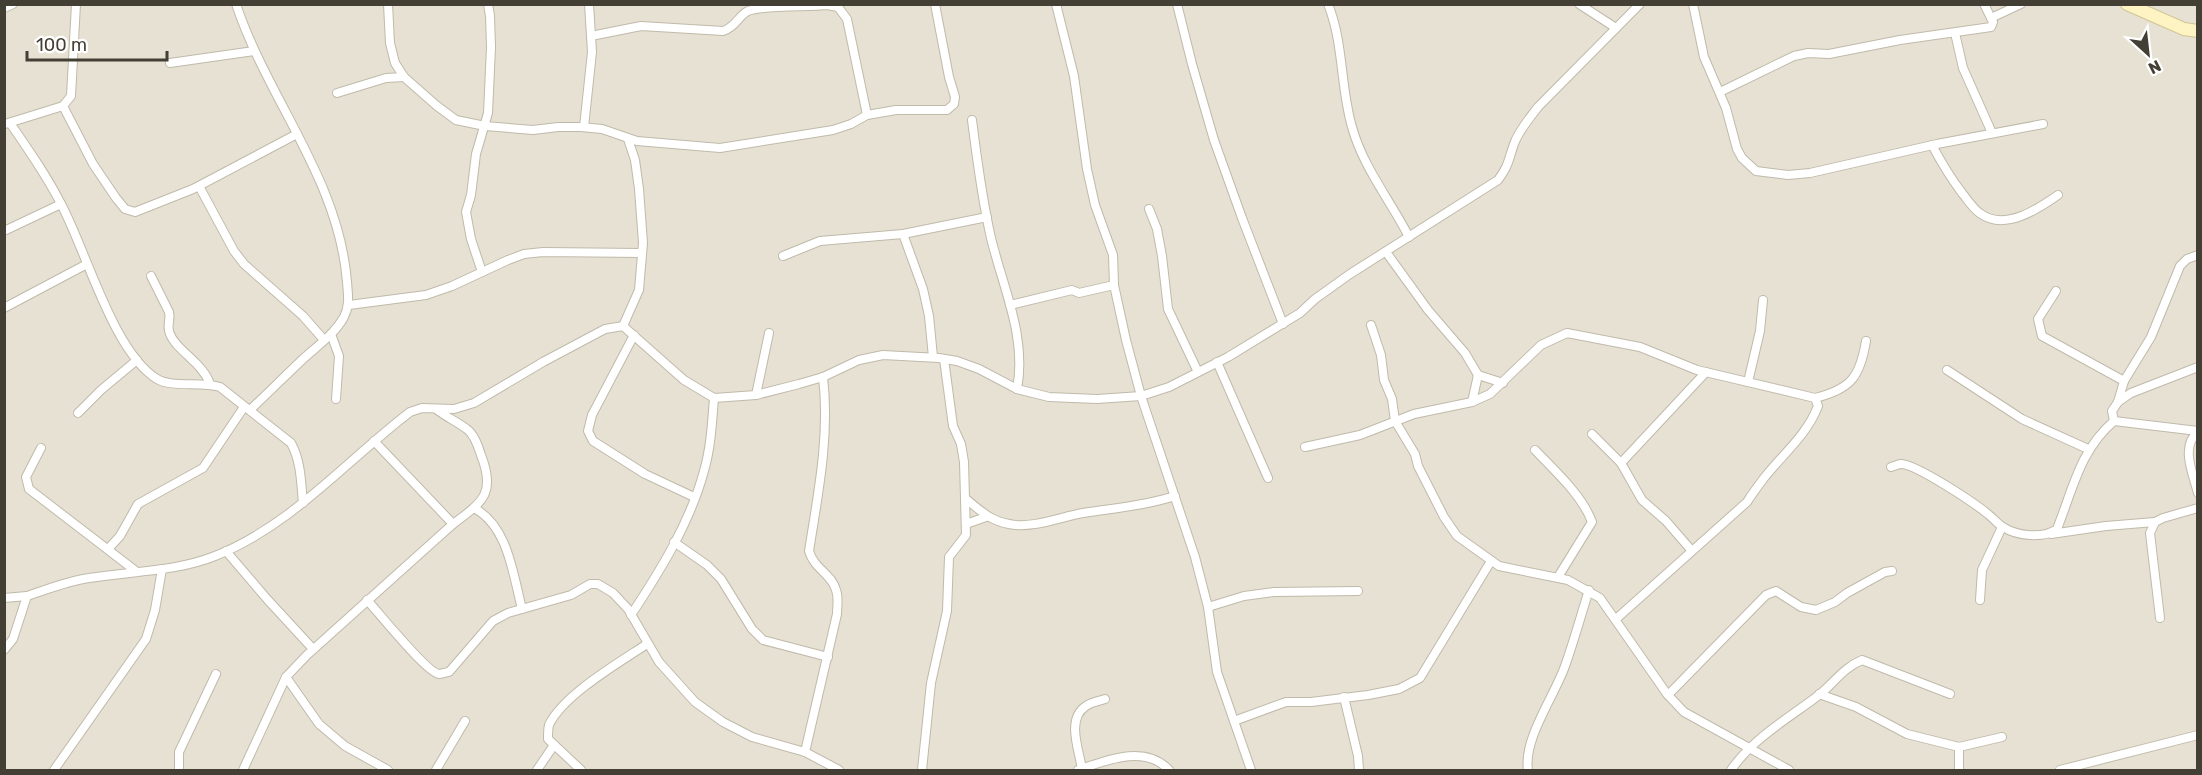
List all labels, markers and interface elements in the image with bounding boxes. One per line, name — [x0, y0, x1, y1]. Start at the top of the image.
scale bar — [27, 24, 166, 62]
north arrow — [2118, 24, 2178, 84]
text: 100 m — [36, 34, 87, 56]
text: N — [2145, 56, 2164, 78]

